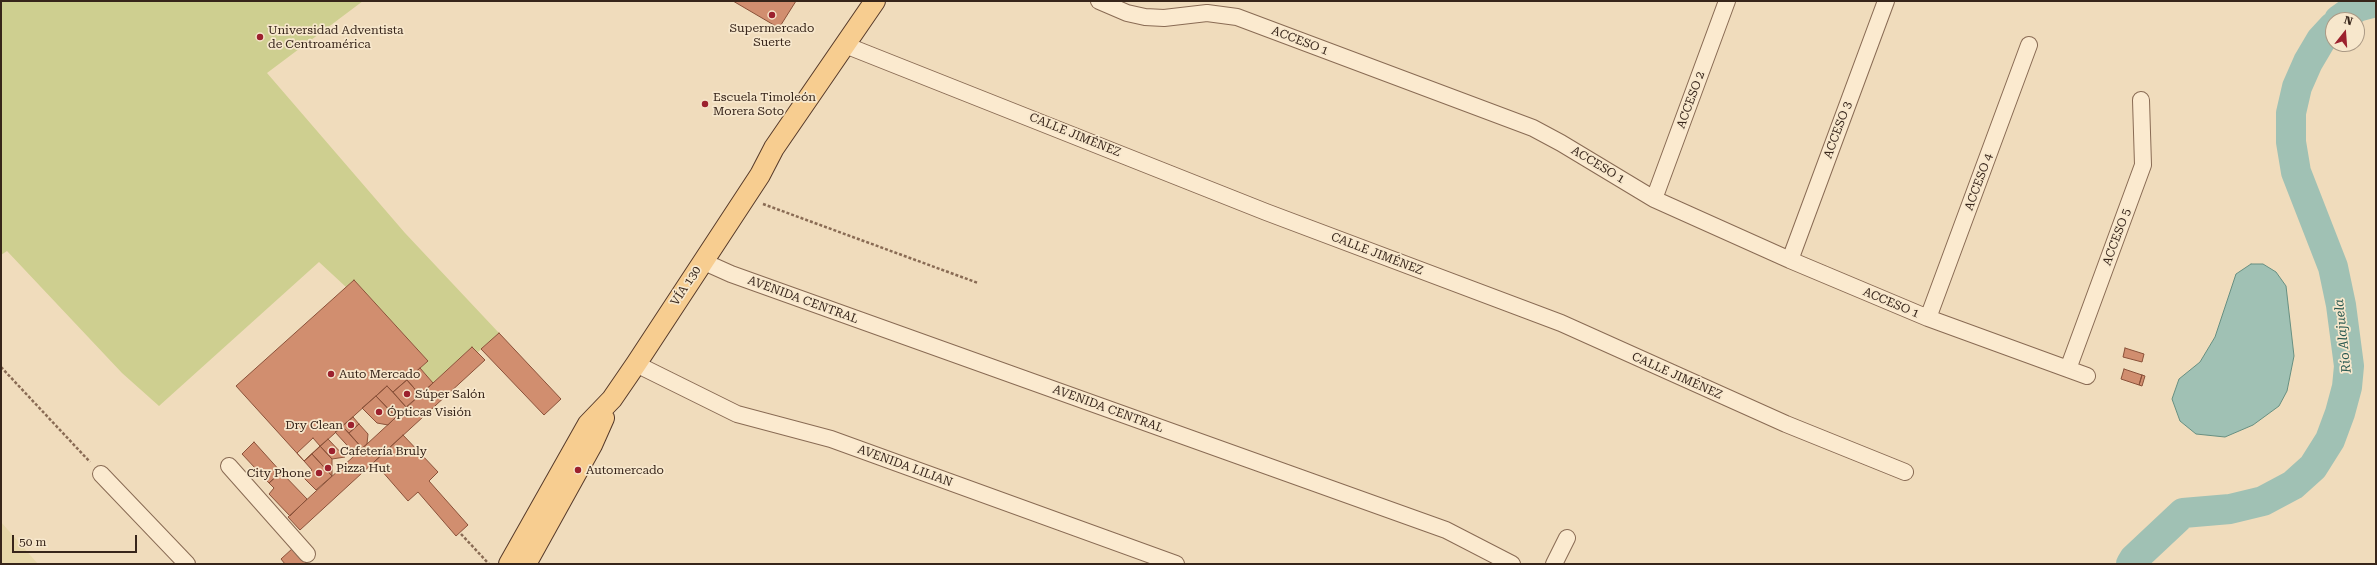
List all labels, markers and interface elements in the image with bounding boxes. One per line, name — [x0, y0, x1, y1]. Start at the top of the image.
marker: Supermercado Suerte — [767, 10, 777, 20]
north arrow — [2325, 12, 2365, 52]
text: N — [2342, 14, 2354, 28]
place label: Supermercado Suerte — [730, 21, 814, 49]
place label: Universidad Adventista de Centroamérica — [268, 23, 404, 51]
street label: ACCESO 1 — [1270, 24, 1330, 58]
marker: Universidad Adventista de Centroamérica — [255, 32, 265, 42]
street label: ACCESO 2 — [1674, 69, 1708, 131]
place label: Escuela Timoleón Morera Soto — [713, 90, 816, 118]
marker: Escuela Timoleón Morera Soto — [700, 99, 710, 109]
street label: ACCESO 3 — [1821, 99, 1855, 161]
street label: CALLE JIMÉNEZ — [1027, 110, 1123, 160]
street label: ACCESO 1 — [1569, 143, 1627, 187]
street label: ACCESO 4 — [1962, 151, 1996, 213]
street label: ACCESO 5 — [2100, 206, 2134, 268]
street label: CALLE JIMÉNEZ — [1329, 230, 1425, 278]
street label: VÍA 130 — [668, 263, 704, 309]
street label: AVENIDA CENTRAL — [746, 273, 860, 327]
street label: ACCESO 1 — [1861, 285, 1921, 321]
water label: Río Alajuela — [2331, 298, 2355, 374]
street label: CALLE JIMÉNEZ — [1629, 350, 1725, 402]
place label: Auto Mercado — [339, 367, 420, 381]
marker: Auto Mercado — [326, 369, 336, 379]
street label: AVENIDA CENTRAL — [1051, 382, 1165, 436]
place label: Súper Salón — [415, 387, 485, 401]
marker: Súper Salón — [402, 389, 412, 399]
place label: Ópticas Visión — [387, 405, 472, 419]
marker: Ópticas Visión — [374, 407, 384, 417]
place label: Dry Clean — [285, 418, 343, 432]
marker: Dry Clean — [346, 420, 356, 430]
street label: AVENIDA LILIAN — [855, 442, 955, 490]
place label: Cafetería Bruly — [340, 444, 427, 458]
marker: Cafetería Bruly — [327, 446, 337, 456]
place label: Pizza Hut — [336, 461, 390, 475]
marker: Pizza Hut — [323, 463, 333, 473]
place label: Automercado — [586, 463, 664, 477]
marker: Automercado — [573, 465, 583, 475]
place label: City Phone — [247, 466, 311, 480]
marker: City Phone — [314, 468, 324, 478]
scale bar — [14, 527, 139, 553]
text: 50 m — [19, 535, 46, 549]

